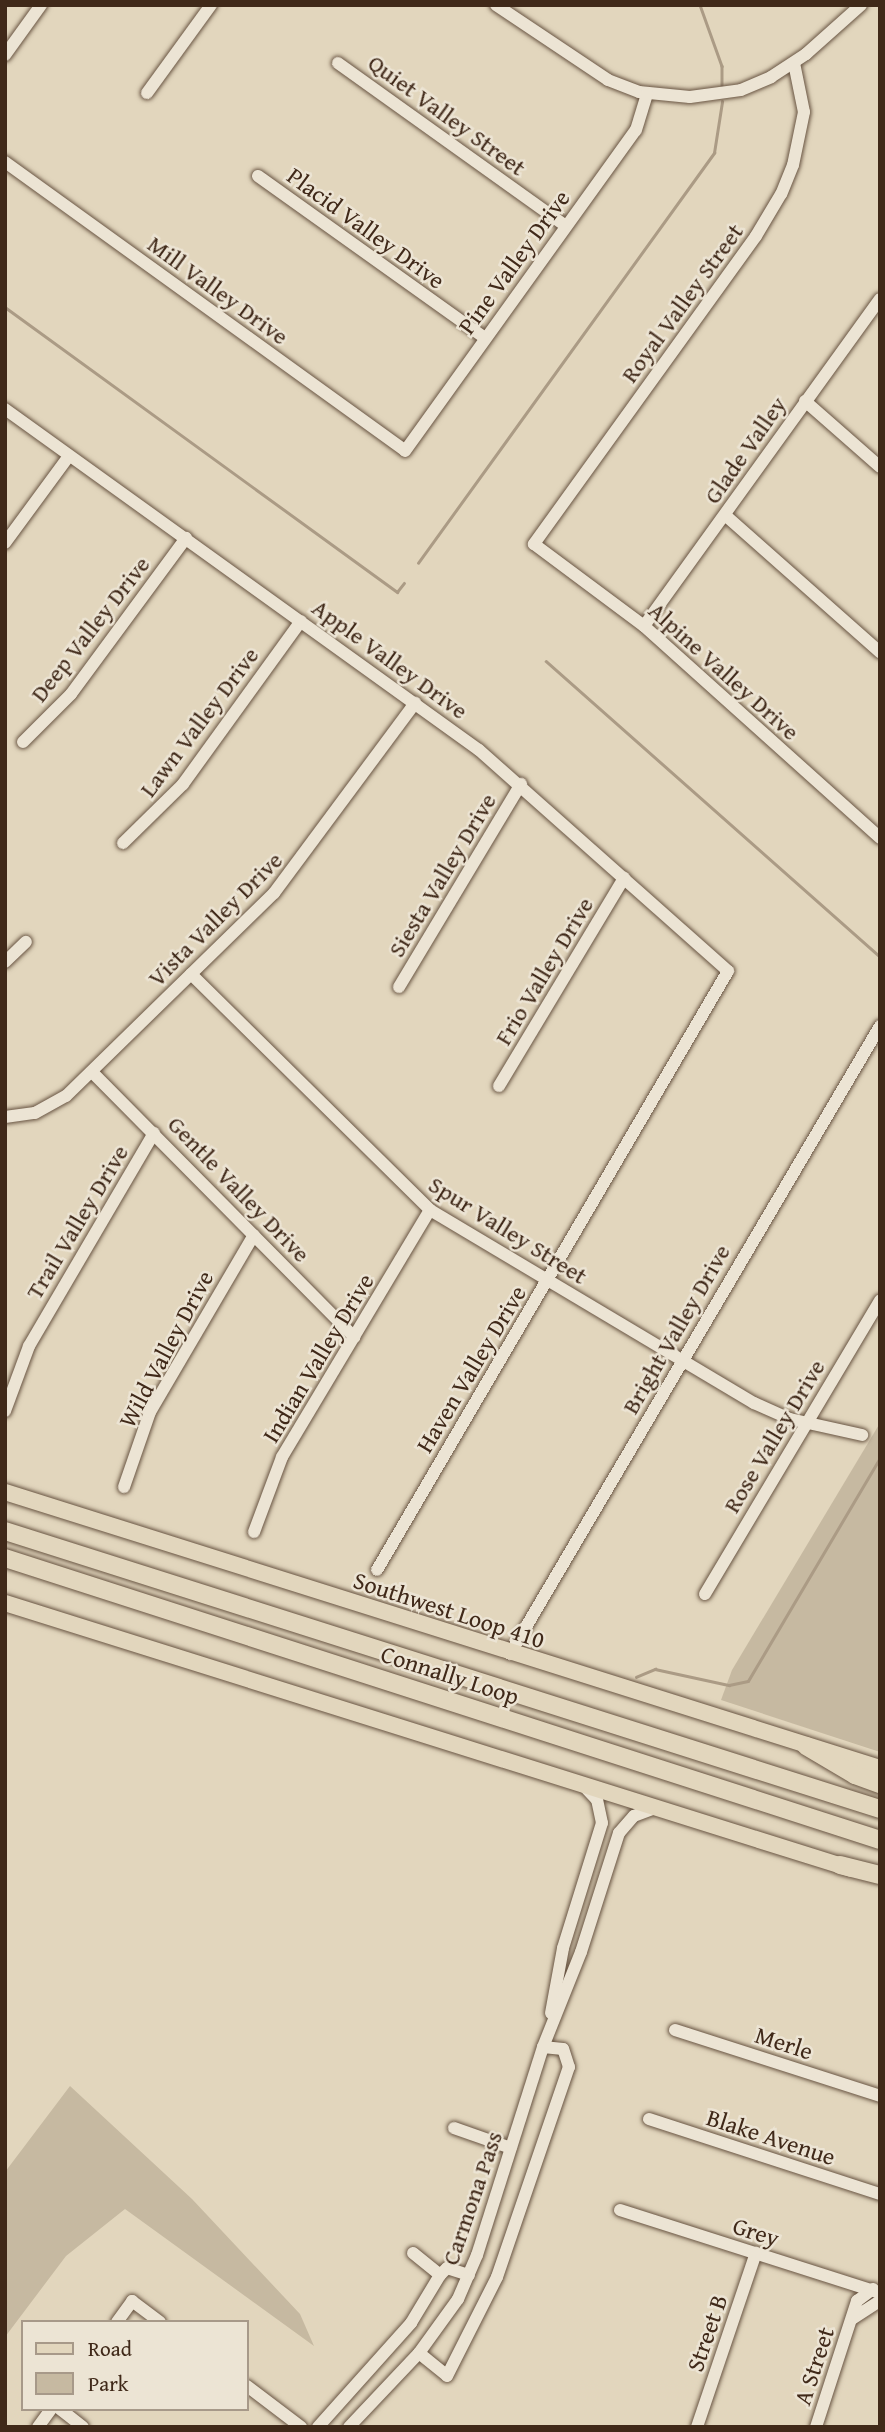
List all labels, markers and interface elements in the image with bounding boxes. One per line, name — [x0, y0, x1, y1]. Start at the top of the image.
street label: Quiet Valley Street — [363, 48, 531, 182]
street label: Placid Valley Drive — [282, 161, 450, 295]
street label: Pine Valley Drive — [452, 184, 576, 340]
street label: Royal Valley Street — [615, 218, 749, 388]
street label: Mill Valley Drive — [142, 229, 294, 351]
street label: Glade Valley — [698, 391, 792, 509]
street label: Deep Valley Drive — [24, 550, 156, 708]
street label: Apple Valley Drive — [307, 593, 473, 725]
street label: Alpine Valley Drive — [643, 596, 805, 746]
street label: Lawn Valley Drive — [133, 641, 265, 803]
street label: Siesta Valley Drive — [382, 788, 502, 962]
street label: Vista Valley Drive — [142, 846, 288, 992]
street label: Frio Valley Drive — [489, 892, 599, 1050]
street label: Gentle Valley Drive — [162, 1110, 316, 1268]
street label: Trail Valley Drive — [20, 1140, 134, 1304]
street label: Spur Valley Street — [424, 1170, 592, 1290]
street label: Bright Valley Drive — [616, 1239, 736, 1419]
street label: Wild Valley Drive — [113, 1266, 219, 1432]
street label: Indian Valley Drive — [256, 1268, 380, 1448]
street label: Haven Valley Drive — [410, 1280, 532, 1458]
street label: Rose Valley Drive — [717, 1354, 831, 1518]
street label: Southwest Loop 410 — [350, 1566, 548, 1654]
street label: Connally Loop — [377, 1639, 523, 1711]
street label: Merle — [752, 2020, 816, 2066]
street label: Blake Avenue — [703, 2103, 839, 2171]
street label: Carmona Pass — [436, 2127, 508, 2269]
street label: Grey — [729, 2211, 783, 2253]
street label: Street B — [680, 2291, 734, 2375]
legend — [21, 2320, 248, 2411]
street label: A Street — [788, 2323, 840, 2409]
text: Road — [88, 2333, 132, 2364]
text: Park — [88, 2368, 129, 2399]

